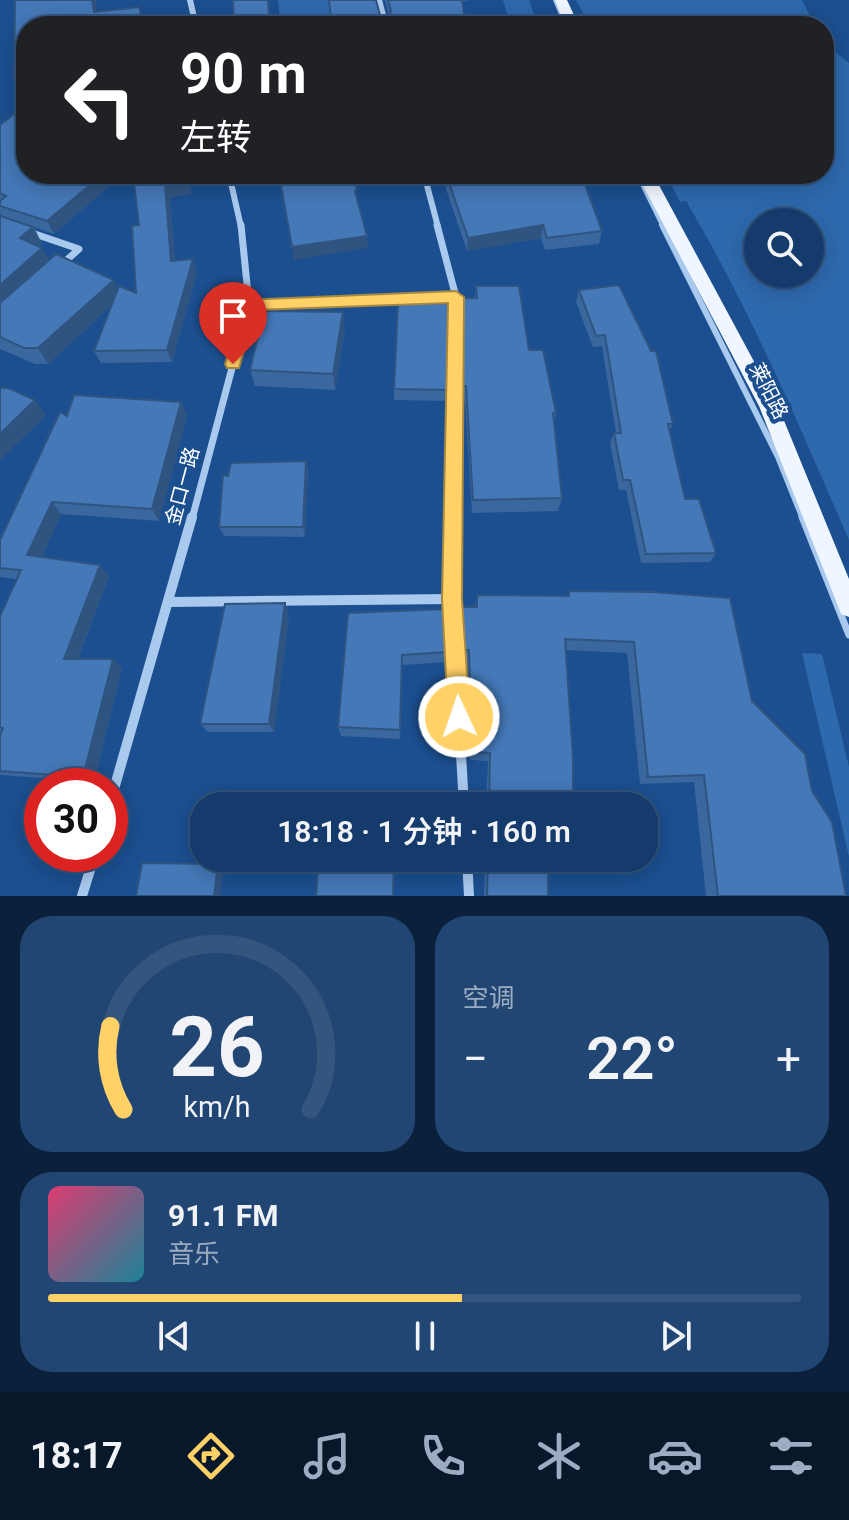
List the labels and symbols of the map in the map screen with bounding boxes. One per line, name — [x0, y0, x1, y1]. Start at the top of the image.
pin — [199, 282, 267, 364]
street label: 莱阳路 — [745, 359, 793, 423]
street label: 金口一路 — [160, 444, 204, 528]
position arrow — [417, 675, 501, 759]
speed limit sign: 30 — [24, 768, 128, 872]

